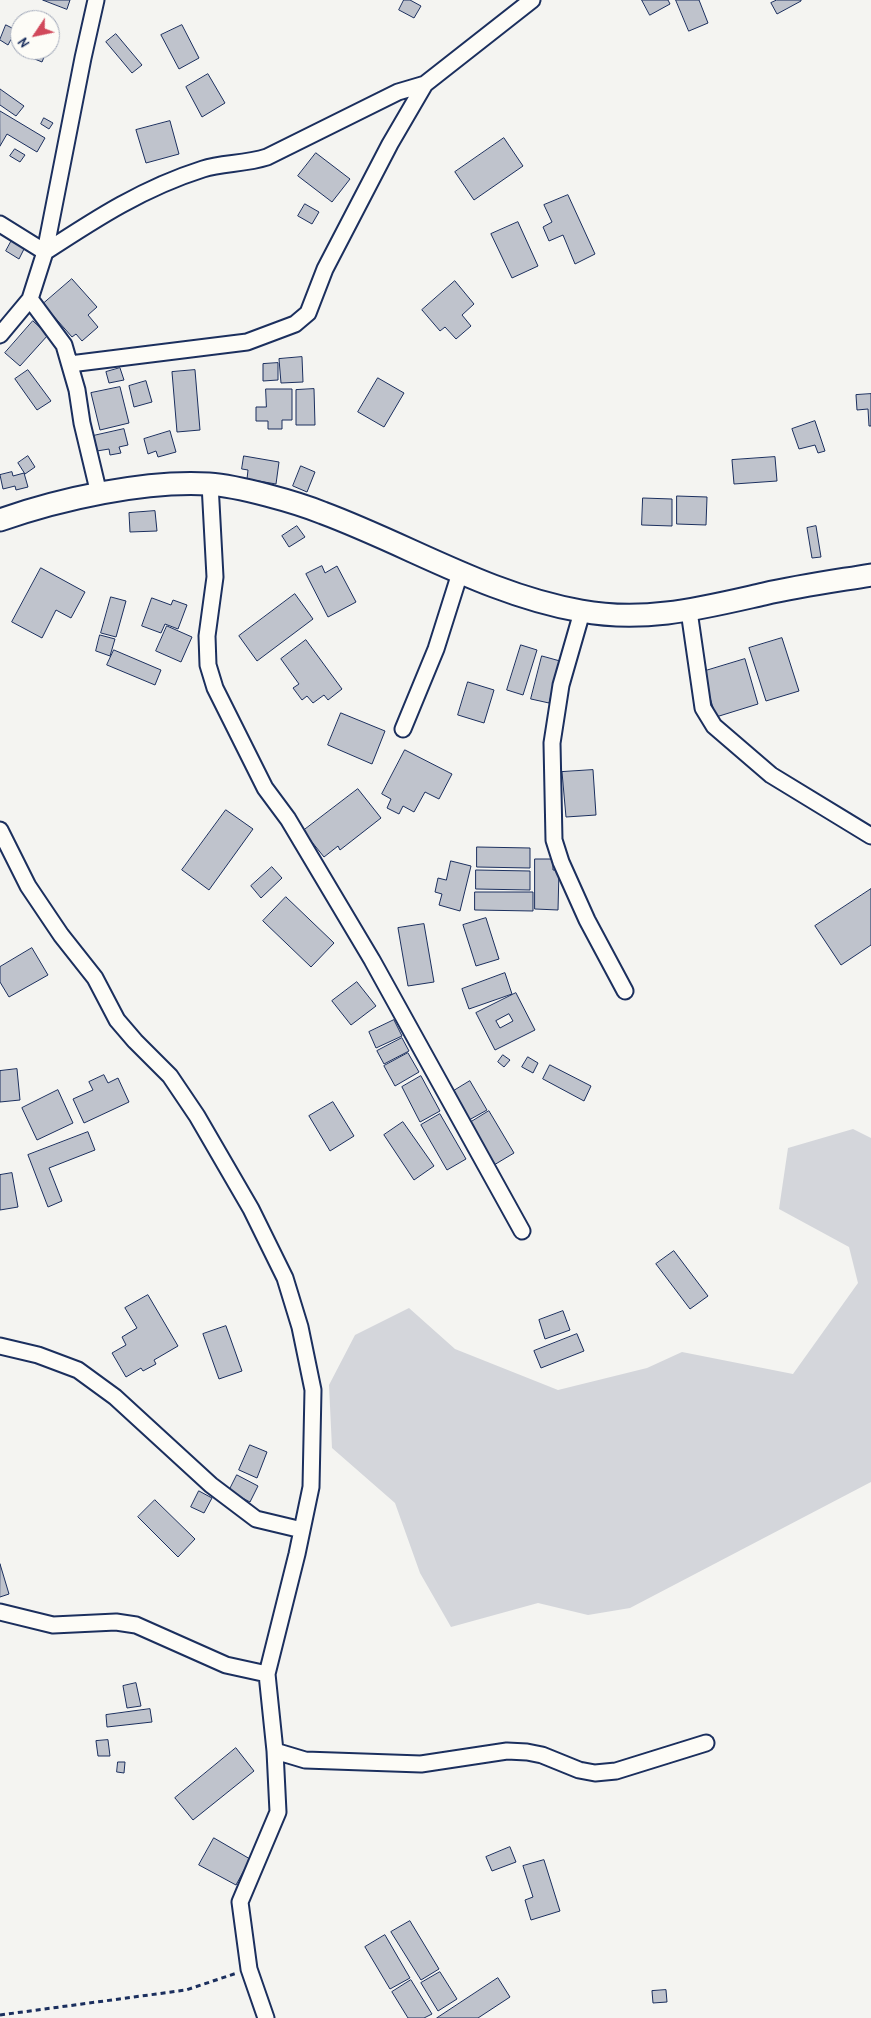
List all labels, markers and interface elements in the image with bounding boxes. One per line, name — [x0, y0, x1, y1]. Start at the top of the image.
north arrow — [10, 10, 60, 60]
text: N — [13, 35, 33, 52]

